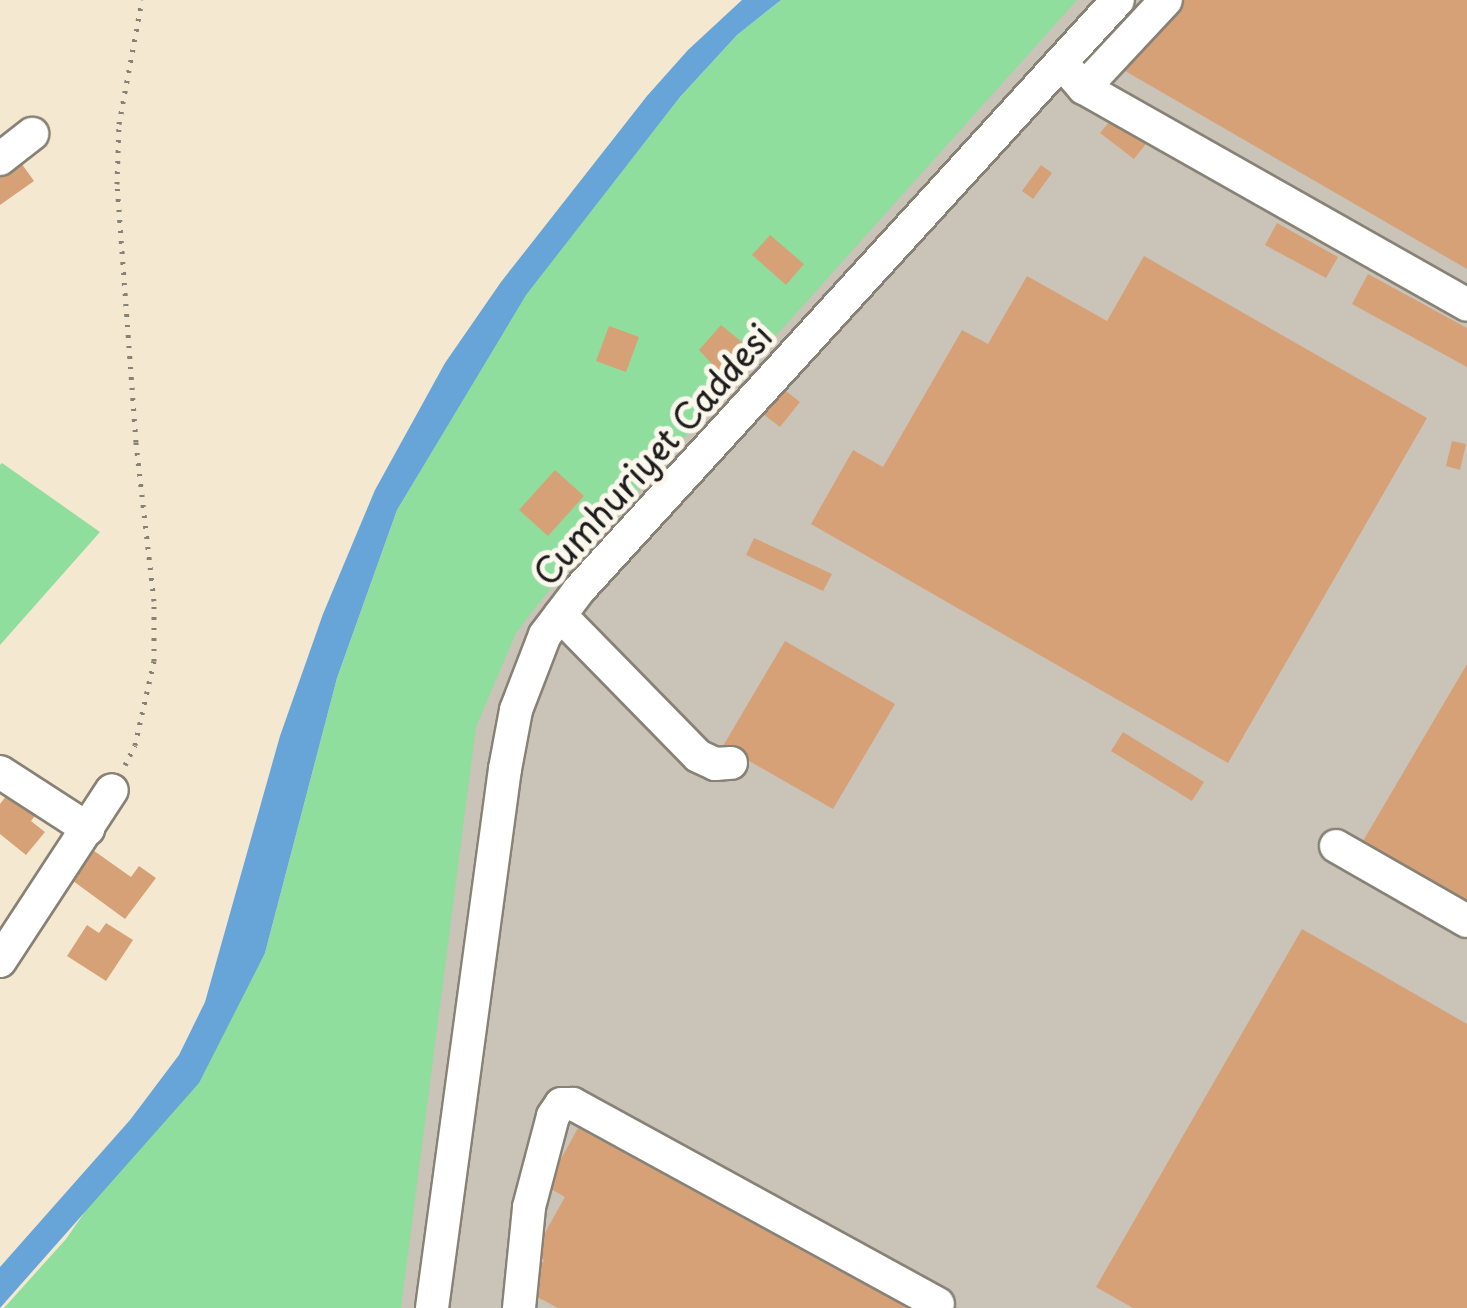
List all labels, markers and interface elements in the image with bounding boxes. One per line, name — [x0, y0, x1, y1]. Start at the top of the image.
street label: Cumhuriyet Caddesi — [522, 313, 782, 595]

